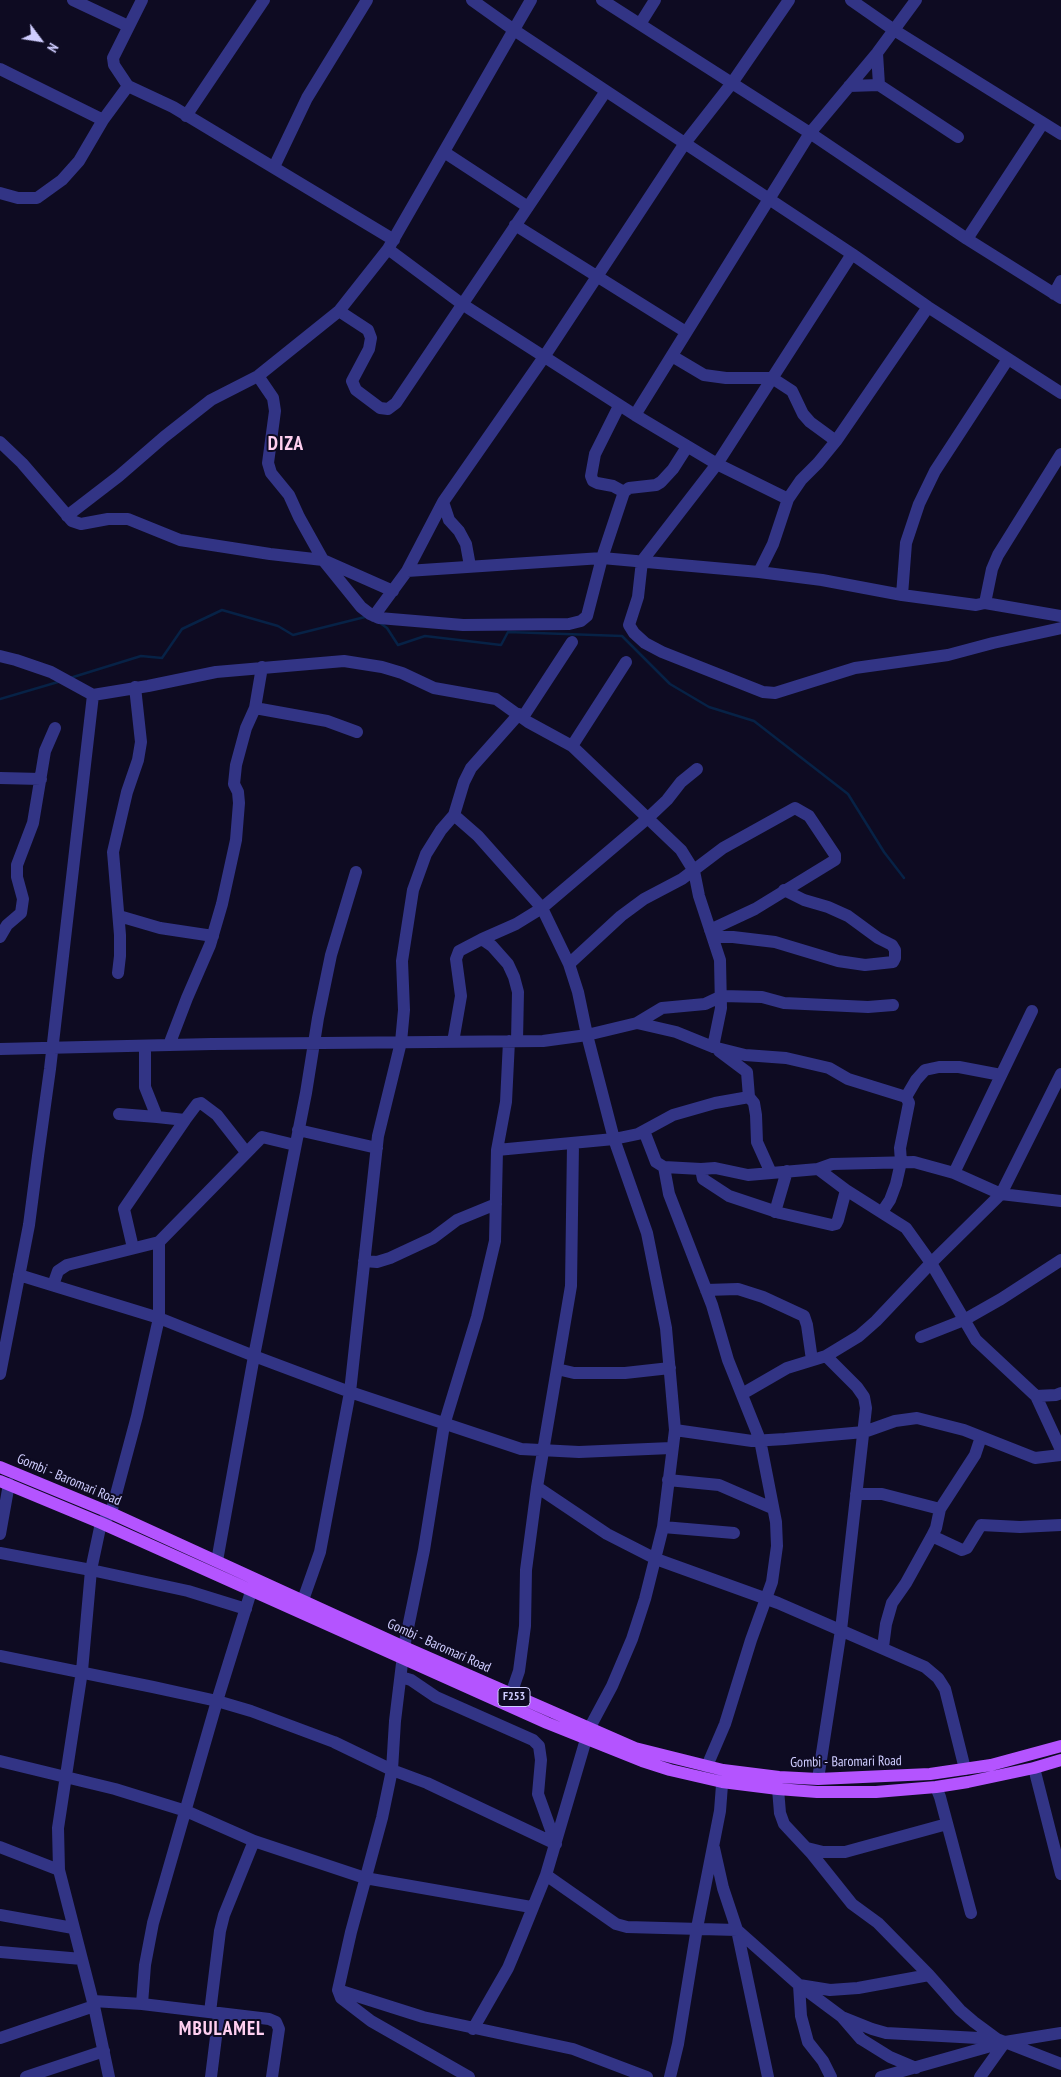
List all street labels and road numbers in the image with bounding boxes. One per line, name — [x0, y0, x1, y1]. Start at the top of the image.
street label: Gombi - Baromari Road — [14, 1450, 124, 1510]
street label: Gombi - Baromari Road — [385, 1616, 493, 1676]
road number: F253 — [498, 1688, 530, 1706]
street label: Gombi - Baromari Road — [790, 1753, 902, 1771]

